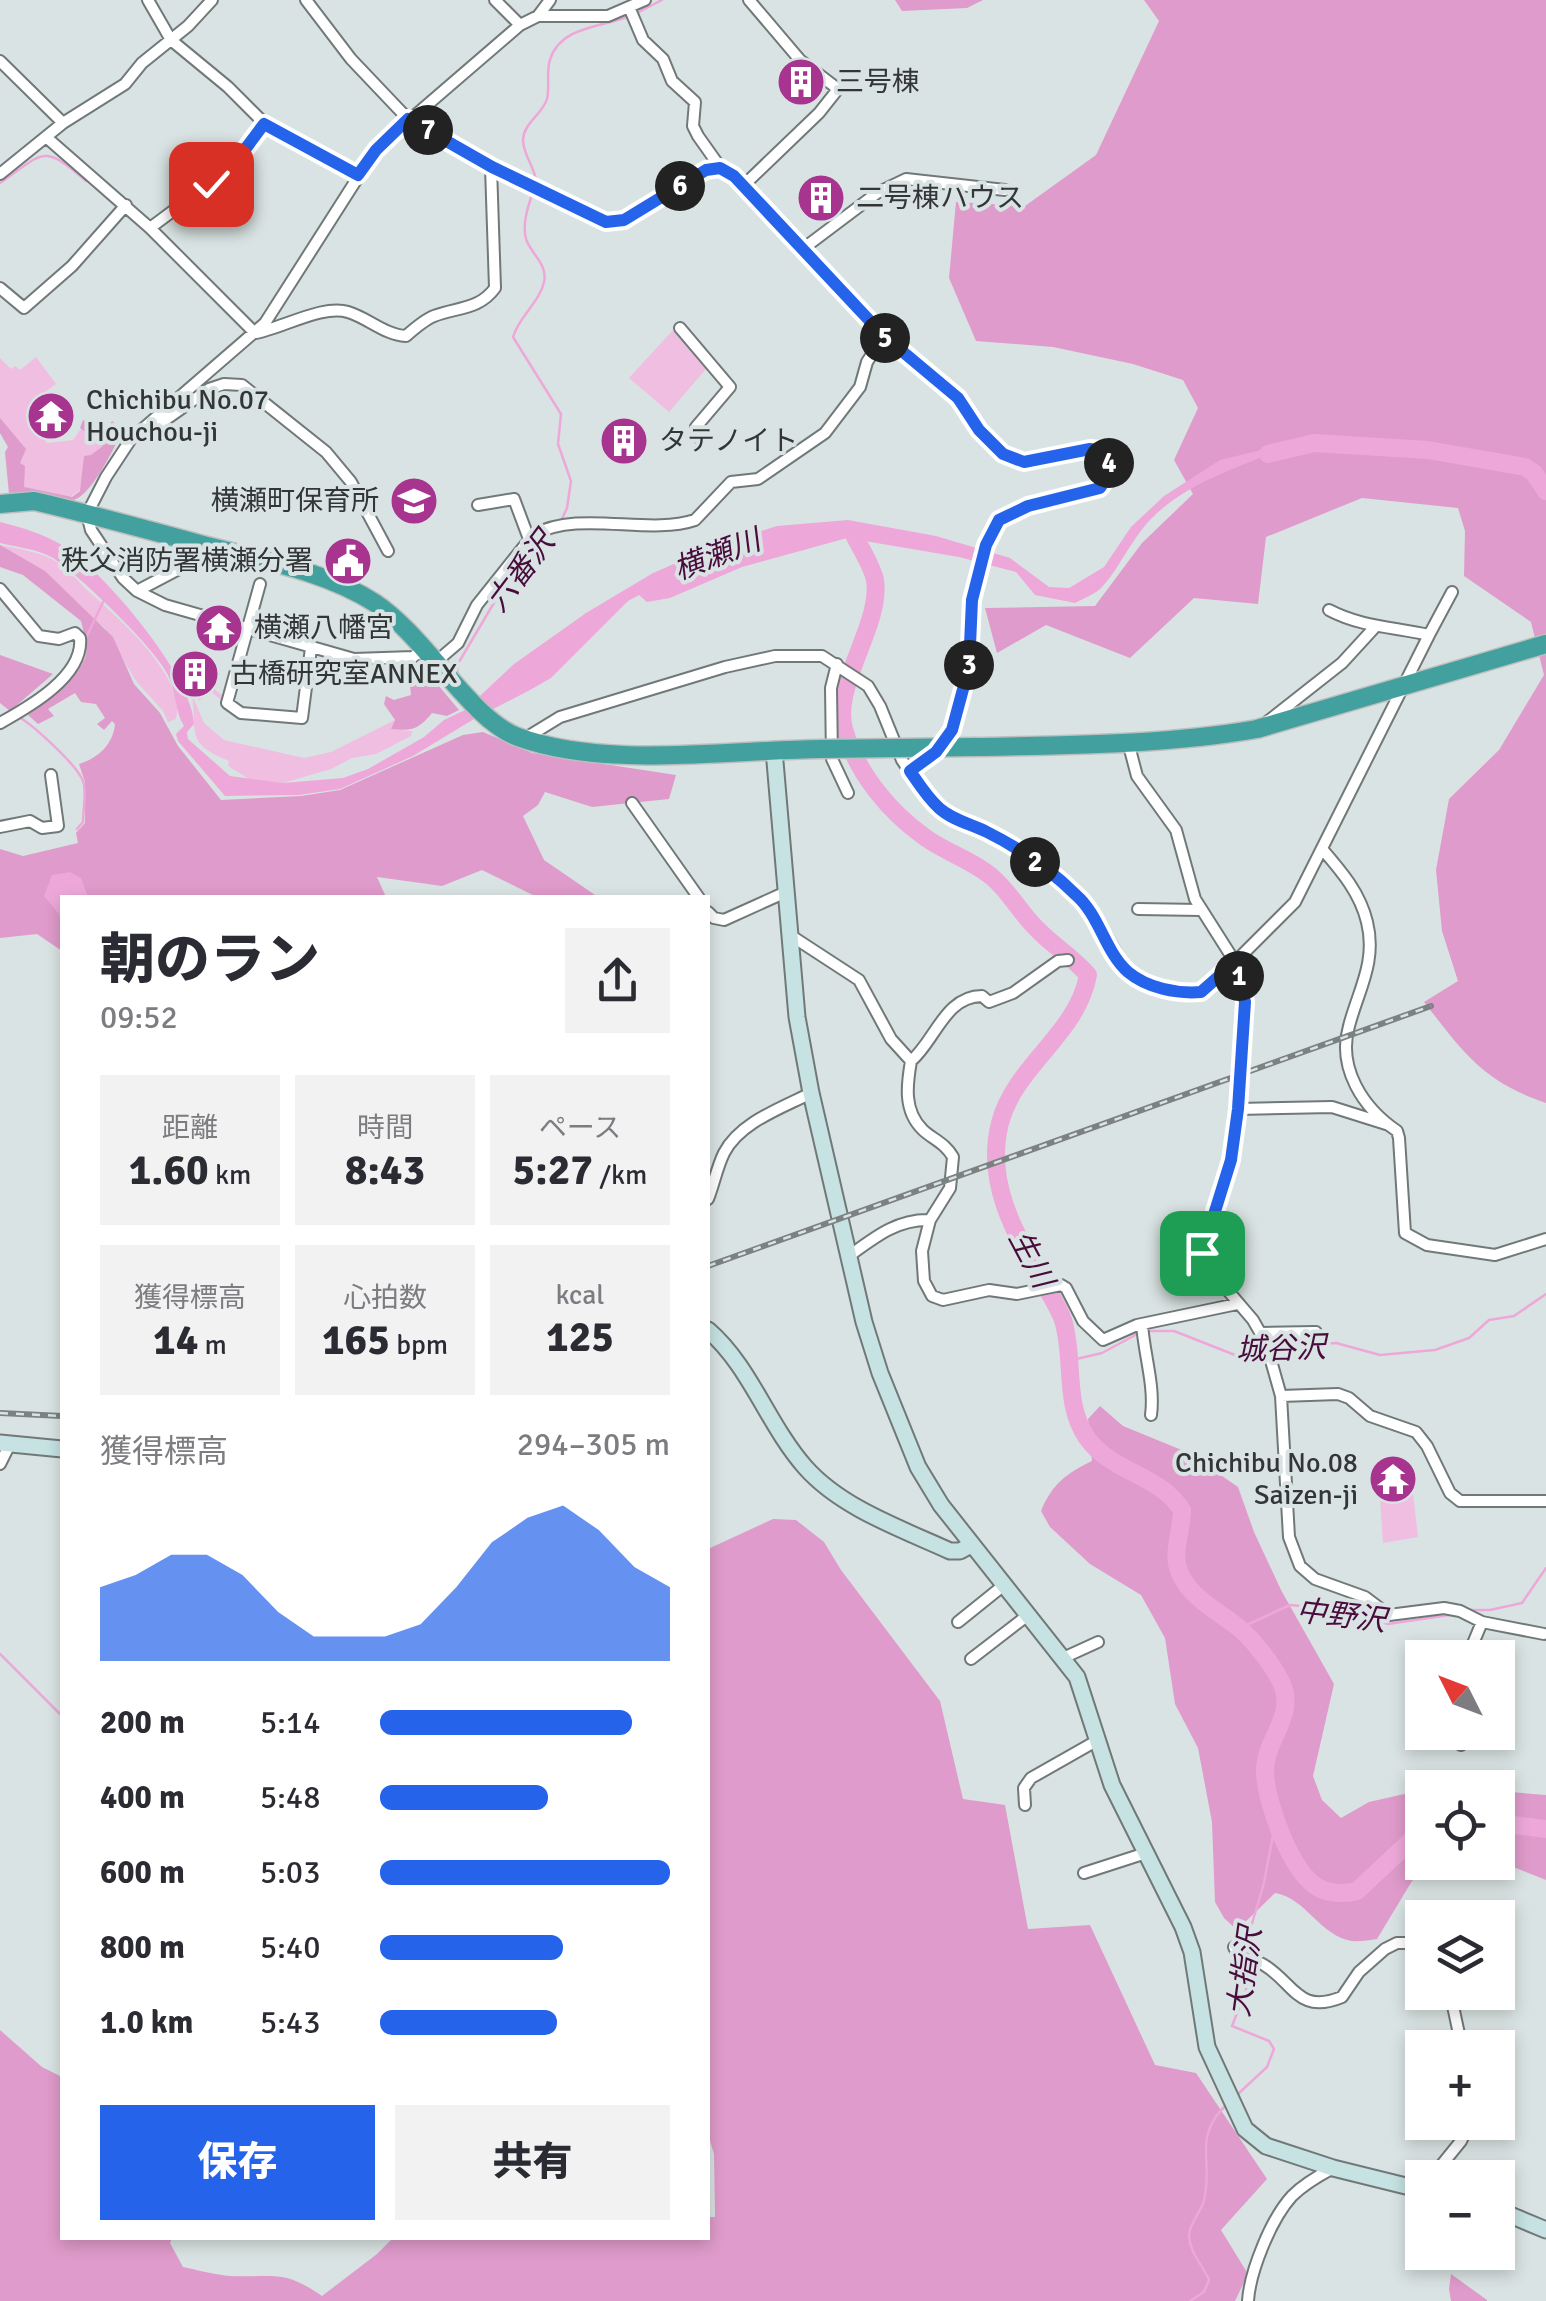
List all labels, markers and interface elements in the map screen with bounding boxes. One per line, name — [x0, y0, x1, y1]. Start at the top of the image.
building icon: 三号棟 — [775, 56, 827, 108]
place label: 三号棟 — [836, 65, 920, 99]
pin: 7 — [403, 105, 453, 155]
text: 7 — [420, 113, 436, 147]
pin — [169, 142, 254, 227]
icon: check — [184, 157, 239, 212]
pin: 6 — [655, 161, 705, 211]
text: 6 — [672, 169, 688, 203]
building icon: 二号棟ハウス — [795, 172, 847, 224]
place label: 二号棟ハウス — [856, 181, 1024, 215]
pin: 5 — [860, 313, 910, 363]
text: 5 — [877, 321, 893, 355]
place label: Chichibu No.07 Houchou-ji — [86, 383, 269, 449]
temple icon: Chichibu No.07 Houchou-ji — [25, 390, 77, 442]
building icon: タテノイト — [598, 415, 650, 467]
place label: タテノイト — [659, 424, 798, 458]
pin: 4 — [1084, 438, 1134, 488]
text: 4 — [1101, 446, 1117, 480]
school or university icon: 横瀬町保育所 — [388, 475, 440, 527]
place label: 横瀬町保育所 — [211, 484, 379, 518]
water label: 横瀬川 — [668, 521, 768, 588]
water label: 六番沢 — [479, 522, 565, 619]
public building icon: 秩父消防署横瀬分署 — [322, 535, 374, 587]
place label: 秩父消防署横瀬分署 — [61, 544, 313, 578]
temple icon: 横瀬八幡宮 — [193, 602, 245, 654]
place label: 横瀬八幡宮 — [254, 611, 394, 645]
pin: 3 — [944, 640, 994, 690]
building icon: 古橋研究室ANNEX — [169, 648, 221, 700]
text: 3 — [961, 648, 977, 682]
place label: 古橋研究室ANNEX — [230, 657, 457, 691]
pin: 2 — [1010, 837, 1060, 887]
text: 2 — [1027, 845, 1043, 879]
text: 朝のラン — [100, 926, 320, 994]
button: share — [565, 928, 670, 1033]
pin: 1 — [1214, 951, 1264, 1001]
text: 1 — [1231, 959, 1247, 993]
text: 09:52 — [100, 998, 178, 1037]
text: 距離 — [162, 1111, 218, 1145]
text: 時間 — [357, 1111, 413, 1145]
text: ペース — [539, 1111, 621, 1145]
text: 1.60 — [129, 1145, 209, 1196]
text: 8:43 — [345, 1145, 425, 1196]
text: 5:27 — [513, 1145, 593, 1196]
text: km — [209, 1158, 251, 1192]
text: /km — [593, 1158, 647, 1192]
pin — [1160, 1211, 1245, 1296]
water label: 生川 — [1001, 1224, 1063, 1297]
icon: arrive — [1175, 1226, 1230, 1281]
text: kcal — [555, 1278, 605, 1312]
text: 獲得標高 — [134, 1281, 246, 1315]
text: 心拍数 — [343, 1281, 427, 1315]
text: 125 — [546, 1312, 614, 1363]
text: 14 — [153, 1315, 198, 1366]
text: 165 — [322, 1315, 390, 1366]
text: m — [198, 1328, 227, 1362]
text: bpm — [390, 1328, 448, 1362]
water label: 城谷沢 — [1235, 1329, 1331, 1369]
text: 294–305 m — [517, 1425, 670, 1464]
text: 獲得標高 — [100, 1432, 228, 1471]
place label: Chichibu No.08 Saizen-ji — [1175, 1446, 1358, 1512]
temple icon: Chichibu No.08 Saizen-ji — [1367, 1453, 1419, 1505]
water label: 中野沢 — [1294, 1592, 1392, 1640]
north arrow — [1405, 1640, 1515, 1750]
map controls — [1405, 1640, 1515, 2270]
text: 200 m — [100, 1703, 185, 1742]
text: 5:14 — [260, 1703, 320, 1742]
button: locate — [1405, 1770, 1515, 1880]
text: 400 m — [100, 1778, 185, 1817]
text: 5:48 — [260, 1778, 320, 1817]
text: 600 m — [100, 1853, 185, 1892]
text: 5:03 — [260, 1853, 320, 1892]
button: layers — [1405, 1900, 1515, 2010]
water label: 大指沢 — [1220, 1921, 1270, 2019]
text: 800 m — [100, 1928, 185, 1967]
text: 5:40 — [260, 1928, 320, 1967]
text: 1.0 km — [100, 2003, 193, 2042]
text: 5:43 — [260, 2003, 320, 2042]
button: + — [1405, 2030, 1515, 2140]
button: 保存 — [100, 2105, 375, 2220]
button: 共有 — [395, 2105, 670, 2220]
button: − — [1405, 2160, 1515, 2270]

